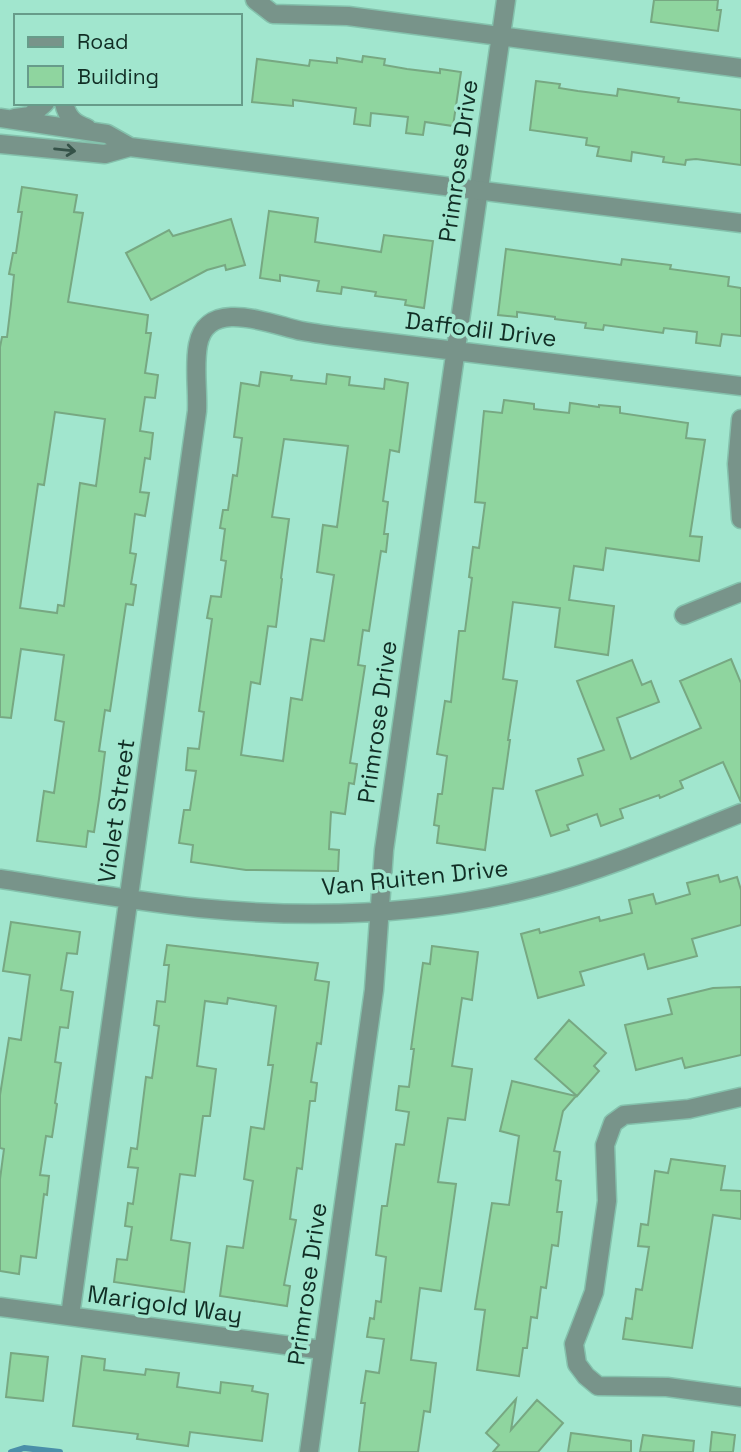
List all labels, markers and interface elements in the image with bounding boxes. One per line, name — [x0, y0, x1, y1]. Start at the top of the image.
legend — [14, 14, 242, 105]
text: Road — [77, 28, 129, 55]
text: Building — [77, 63, 159, 90]
street label: Primrose Drive — [431, 78, 485, 244]
one-way arrow — [53, 144, 76, 157]
street label: Daffodil Drive — [403, 304, 559, 354]
street label: Primrose Drive — [350, 639, 404, 805]
street label: Violet Street — [91, 737, 141, 885]
street label: Van Ruiten Drive — [320, 852, 510, 902]
street label: Primrose Drive — [280, 1201, 334, 1367]
street label: Marigold Way — [86, 1278, 244, 1330]

